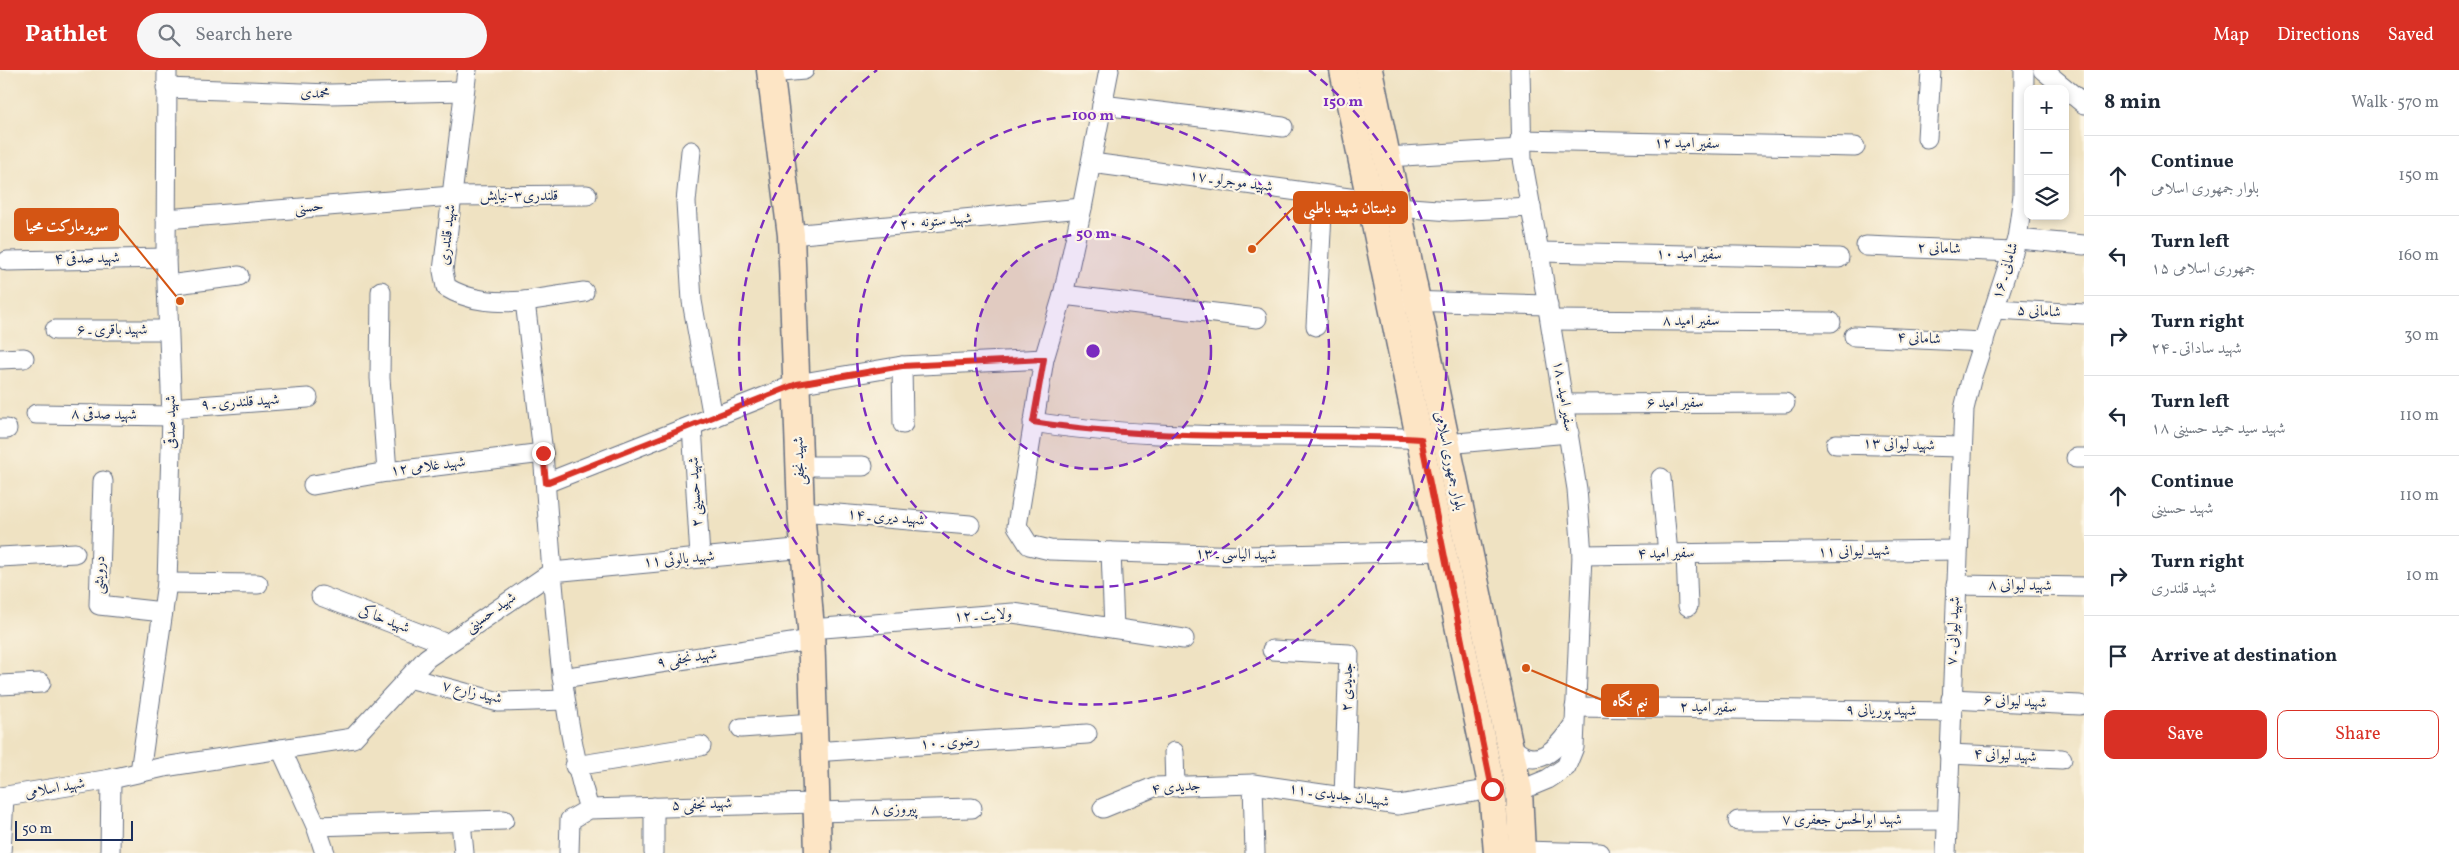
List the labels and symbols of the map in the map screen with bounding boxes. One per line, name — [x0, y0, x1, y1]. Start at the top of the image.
street label: محمدی — [300, 83, 330, 105]
text: 150 m — [1323, 92, 1363, 113]
text: 100 m — [1072, 106, 1115, 127]
street label: سفیر امید ۱۲ — [1654, 133, 1720, 155]
street label: شهید موجرلو ـ ۱۷ — [1188, 166, 1274, 198]
street label: قلندری۳-نیایش — [480, 186, 558, 207]
callout: دبستان شهید باطبی — [1294, 192, 1407, 223]
street label: حسنی — [294, 196, 324, 220]
text: دبستان شهید باطبی — [1303, 198, 1397, 221]
street label: شهید قلندری — [434, 203, 462, 267]
street label: شهید ستونه ۲۰ — [899, 208, 973, 236]
callout: سوپرمارکت محیا — [15, 209, 118, 240]
text: سوپرمارکت محیا — [26, 216, 108, 238]
text: 50 m — [1076, 224, 1110, 245]
street label: شامانی ۲ — [1917, 238, 1961, 260]
street label: شامانی ـ ۱۶ — [1987, 240, 2025, 302]
street label: سفیر امید ۱۰ — [1656, 244, 1722, 266]
street label: شهید صدقی ۴ — [54, 248, 120, 270]
street label: شامانی ۵ — [2016, 300, 2062, 324]
street label: سفیر امید ۸ — [1662, 311, 1720, 332]
street label: شهید باقری ـ ۶ — [77, 320, 147, 341]
street label: شامانی ۴ — [1896, 327, 1942, 351]
centre of rings — [1084, 342, 1102, 360]
street label: سفیر امید ـ ۱۸ — [1547, 359, 1579, 433]
street label: شهید قلندری ـ ۹ — [200, 390, 280, 416]
street label: سفیر امید ۶ — [1646, 393, 1704, 414]
street label: شهید صدقی — [161, 395, 182, 449]
street label: شهید صدقی ۸ — [71, 404, 137, 426]
street label: بلوار جمهوری اسلامی — [1428, 409, 1470, 513]
street label: شهید لیوانی ۱۳ — [1863, 433, 1935, 457]
street label: شهید نجفی — [789, 436, 811, 486]
route end — [532, 442, 555, 465]
street label: شهید غلامی ۱۲ — [389, 452, 467, 482]
street label: شهید حسینی ۲ — [684, 456, 708, 528]
street label: شهید دیری ـ ۱۴ — [846, 504, 926, 532]
street label: شهید لیوانی ۱۱ — [1818, 541, 1890, 563]
street label: سفیر امید ۴ — [1637, 543, 1695, 565]
street label: شهید الیاسی ـ ۱۳ — [1195, 544, 1277, 566]
street label: شهید بالوئی ۱۱ — [642, 546, 716, 574]
street label: درویشی — [89, 555, 111, 595]
street label: شهید لیوانی ۸ — [1988, 575, 2052, 597]
street label: شهید حسینی — [461, 588, 521, 638]
street label: شهید لیوانی ـ ۷ — [1942, 596, 1966, 666]
street label: شهید خاکی — [355, 600, 413, 639]
street label: ولایت ـ ۱۲ — [953, 604, 1013, 628]
street label: شهید نجفی ۹ — [655, 644, 719, 674]
street label: جدیدی ۲ — [1337, 662, 1359, 712]
street label: شهید زارع ۷ — [440, 676, 504, 711]
callout: نیم نگاه — [1602, 685, 1658, 716]
text: نیم نگاه — [1612, 690, 1648, 717]
street label: شهید لیوانی ۶ — [1983, 690, 2047, 714]
street label: سفیر امید ۲ — [1679, 697, 1737, 719]
street label: شهید پوریانی ۹ — [1845, 700, 1917, 722]
street label: رضوی ـ ۱۰ — [920, 730, 980, 756]
street label: شهید لیوانی ۴ — [1973, 744, 2037, 768]
street label: شهید اسلامی — [23, 773, 87, 805]
street label: جدیدی ۴ — [1151, 775, 1201, 801]
route start — [1481, 778, 1504, 801]
street label: شهیدان جدیدی ـ ۱۱ — [1287, 779, 1391, 813]
street label: شهید نجفی ۵ — [671, 793, 733, 817]
street label: پیروزی ۸ — [871, 799, 918, 821]
street label: شهید ابوالحسن جعفری ۷ — [1782, 810, 1902, 831]
scale bar — [15, 818, 132, 841]

